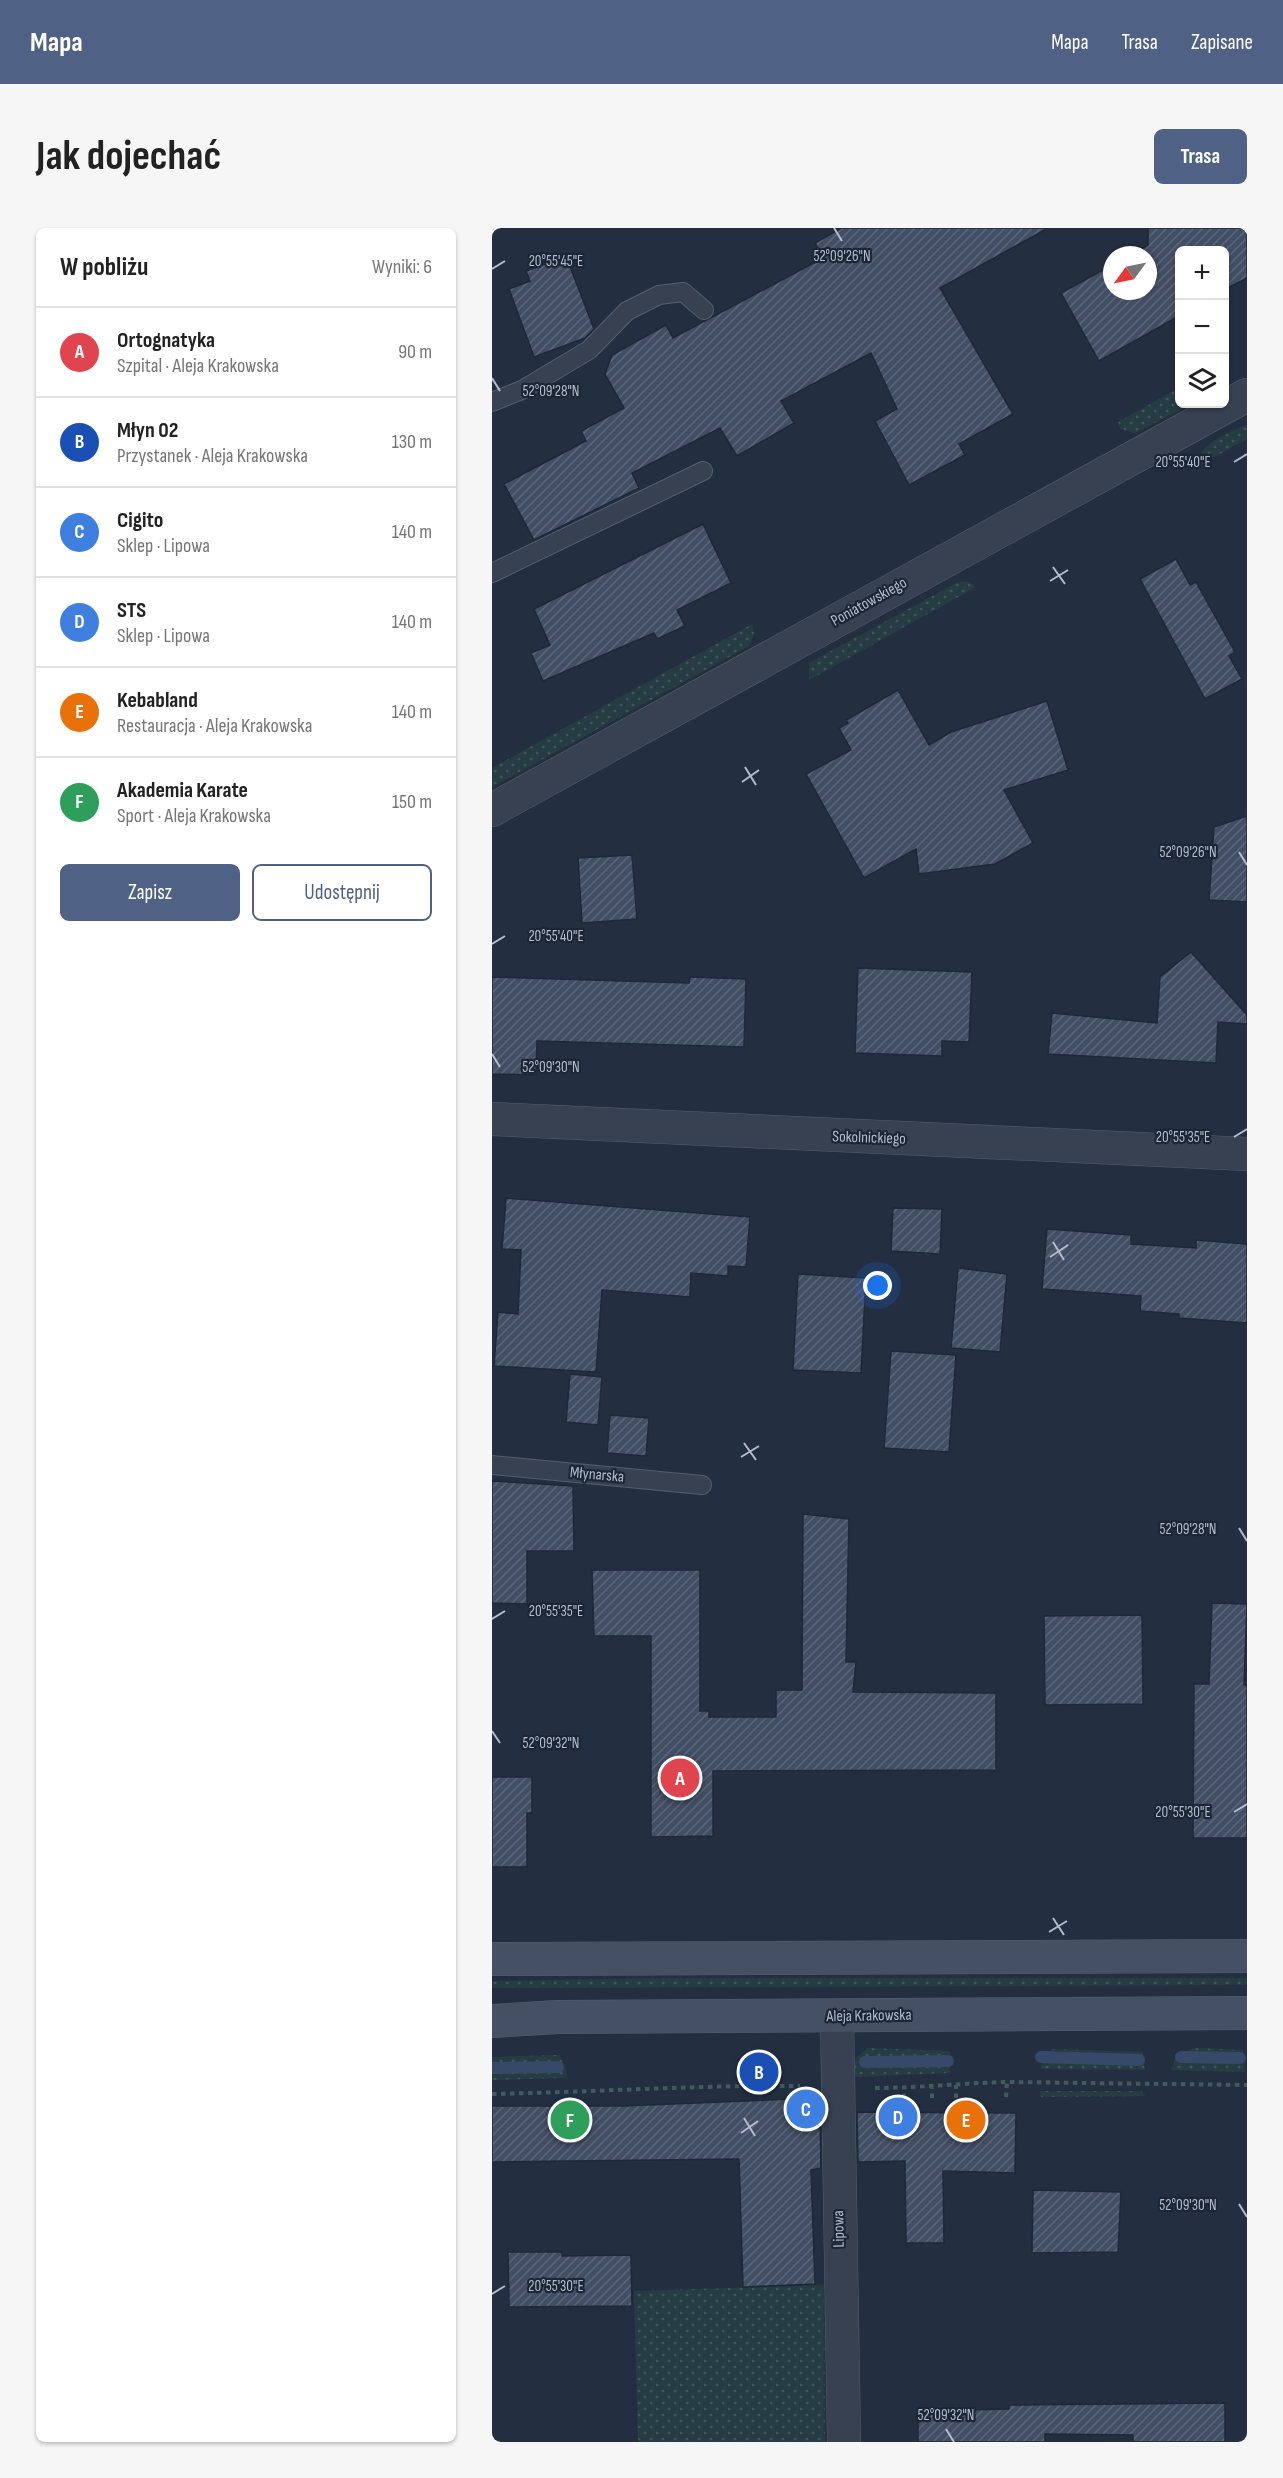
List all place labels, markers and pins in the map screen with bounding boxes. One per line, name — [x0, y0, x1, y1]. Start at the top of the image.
pin: A — [660, 1756, 699, 1800]
pin: B — [740, 2050, 778, 2094]
pin: C — [786, 2086, 826, 2132]
pin: D — [878, 2094, 918, 2140]
pin: F — [550, 2098, 590, 2142]
pin: E — [946, 2098, 986, 2142]

